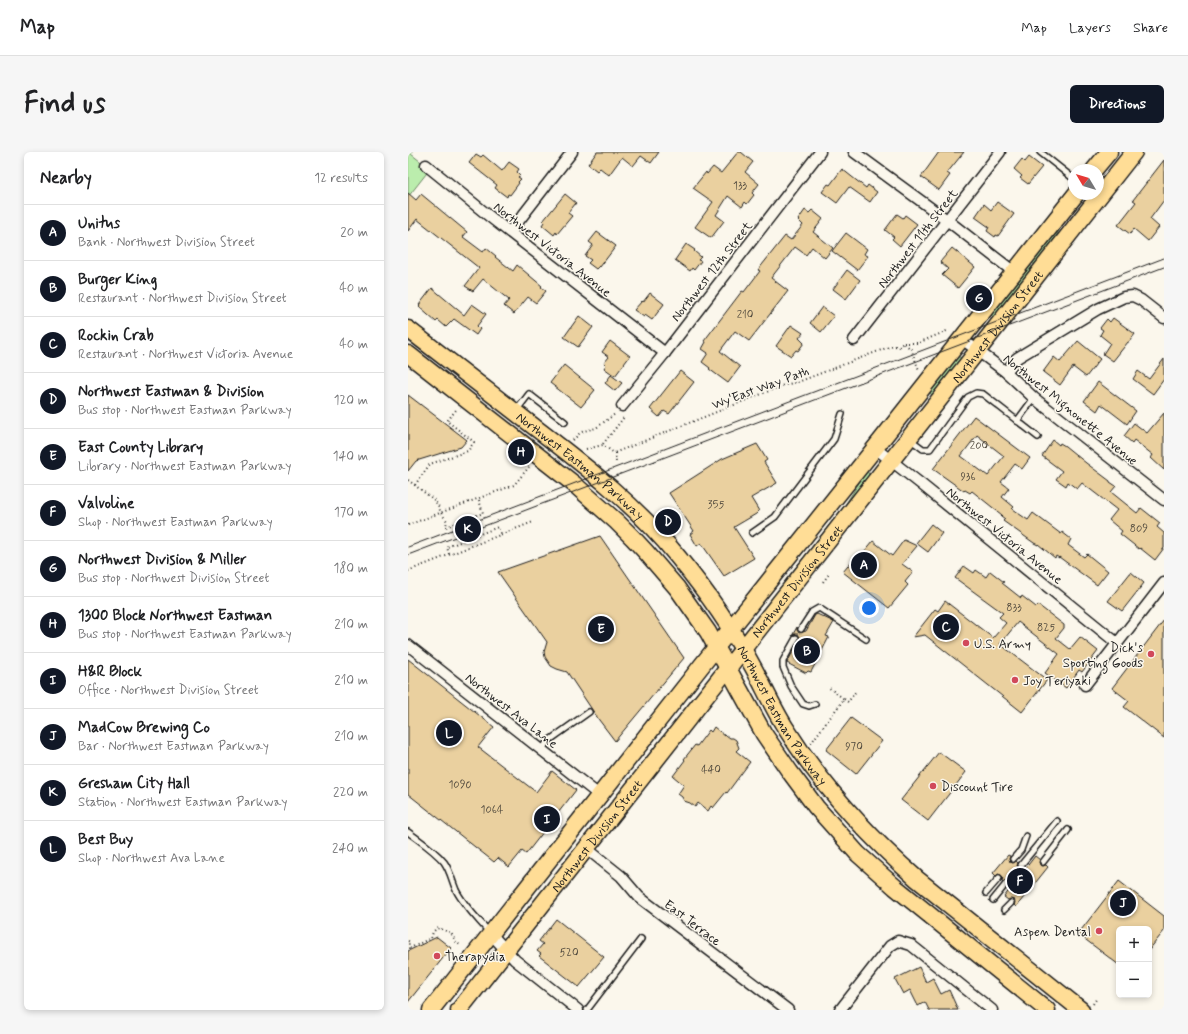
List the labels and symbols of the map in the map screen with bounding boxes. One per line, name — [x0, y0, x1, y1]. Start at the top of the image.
north arrow — [1068, 164, 1104, 200]
house number: 133 — [733, 179, 748, 193]
street label: Northwest 11th Street — [874, 186, 962, 292]
street label: Northwest Victoria Avenue — [490, 199, 614, 301]
street label: Northwest 12th Street — [668, 218, 757, 325]
street label: Northwest Division Street — [949, 267, 1048, 387]
pin: G — [966, 283, 992, 313]
house number: 210 — [737, 308, 753, 322]
street label: Northwest Mignonette Avenue — [998, 351, 1141, 471]
street label: Wy'East Way Path — [710, 363, 811, 414]
street label: Northwest Eastman Parkway — [512, 409, 647, 524]
pin: H — [508, 437, 534, 467]
house number: 200 — [970, 439, 988, 453]
house number: 936 — [960, 470, 976, 484]
street label: Northwest Victoria Avenue — [942, 484, 1066, 588]
house number: 355 — [708, 498, 724, 512]
pin: D — [655, 507, 681, 537]
pin: K — [455, 514, 481, 544]
street label: Northwest Division Street — [748, 522, 847, 641]
house number: 809 — [1130, 522, 1148, 536]
pin: A — [851, 550, 877, 580]
your location — [859, 598, 879, 618]
house number: 833 — [1006, 601, 1022, 615]
pin: C — [933, 612, 959, 642]
pin: E — [588, 614, 614, 644]
house number: 825 — [1037, 621, 1055, 635]
pin: B — [794, 636, 820, 666]
place label: U.S. Army — [974, 636, 1031, 653]
marker: U.S. Army — [961, 638, 971, 648]
place label: Dick's Sporting Goods — [1063, 640, 1143, 674]
street label: Northwest Eastman Parkway — [733, 643, 830, 790]
marker: Dick's Sporting Goods — [1146, 649, 1156, 659]
street label: Northwest Ava Lane — [461, 670, 561, 753]
place label: Joy Teriyaki — [1023, 673, 1091, 690]
marker: Joy Teriyaki — [1010, 675, 1020, 685]
pin: L — [436, 718, 462, 748]
house number: 970 — [845, 740, 863, 754]
house number: 440 — [701, 763, 721, 777]
street label: Northwest Division Street — [548, 777, 647, 896]
house number: 1090 — [448, 778, 472, 792]
place label: Discount Tire — [941, 779, 1013, 796]
marker: Discount Tire — [928, 781, 938, 791]
house number: 1064 — [481, 803, 504, 817]
pin: I — [534, 804, 560, 834]
pin: F — [1007, 866, 1033, 896]
pin: J — [1110, 888, 1136, 918]
street label: East Terrace — [660, 896, 724, 950]
place label: Aspen Dental — [1014, 924, 1091, 941]
marker: Aspen Dental — [1094, 926, 1104, 936]
house number: 520 — [559, 946, 579, 960]
place label: Therapydia — [445, 949, 506, 966]
marker: Therapydia — [432, 951, 442, 961]

